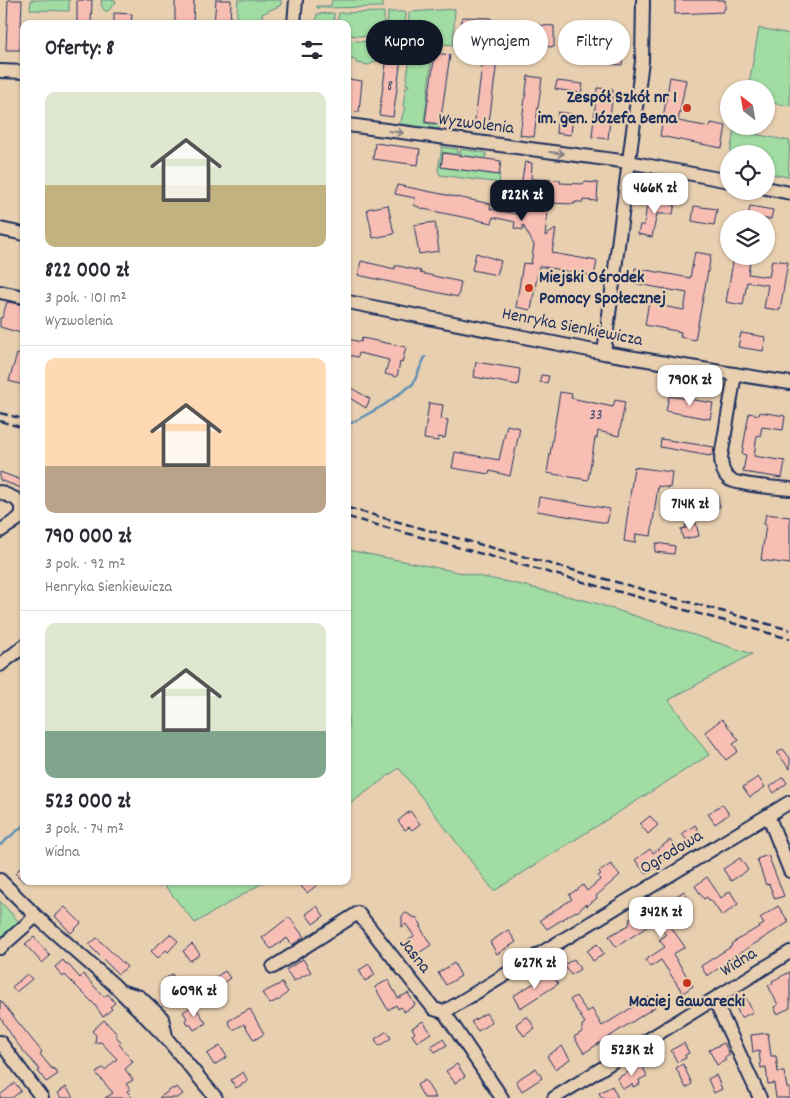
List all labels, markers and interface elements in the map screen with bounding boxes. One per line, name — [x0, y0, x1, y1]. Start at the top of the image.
chip: Kupno — [366, 20, 443, 65]
chip: Wynajem — [453, 20, 548, 65]
chip: Filtry — [558, 20, 630, 65]
text: Oferty: 8 — [45, 35, 114, 65]
icon: filters — [298, 36, 326, 64]
house number: 8 — [387, 76, 393, 98]
north arrow — [720, 80, 775, 135]
map controls — [720, 80, 775, 265]
place label: Zespół Szkół nr 1 im. gen. Józefa Bema — [538, 86, 678, 132]
marker: Zespół Szkół nr 1 im. gen. Józefa Bema — [681, 102, 693, 114]
street label: Wyzwolenia — [437, 108, 516, 142]
icon: home — [141, 125, 231, 215]
one-way arrow — [387, 127, 403, 137]
button: locate — [720, 145, 775, 200]
one-way arrow — [549, 148, 565, 158]
pin: 466K zł — [609, 172, 701, 215]
text: 466K zł — [633, 177, 677, 200]
pin: 822K zł — [476, 180, 568, 222]
text: 822K zł — [501, 184, 543, 207]
button: layers — [720, 210, 775, 265]
text: 822 000 zł — [45, 257, 129, 287]
place label: Miejski Ośrodek Pomocy Społecznej — [539, 266, 666, 312]
marker: Miejski Ośrodek Pomocy Społecznej — [523, 282, 535, 294]
text: 3 pok. · 101 m² — [45, 287, 127, 310]
street label: Henryka Sienkiewicza — [500, 302, 645, 354]
text: Wyzwolenia — [45, 310, 113, 333]
pin: 790K zł — [644, 364, 736, 407]
text: 790K zł — [668, 369, 712, 392]
icon: home — [141, 390, 231, 480]
house number: 33 — [589, 405, 603, 427]
pin: 714K zł — [644, 488, 736, 531]
text: 714K zł — [671, 493, 709, 516]
text: 790 000 zł — [45, 523, 131, 553]
text: 3 pok. · 92 m² — [45, 553, 125, 576]
text: Henryka Sienkiewicza — [45, 576, 172, 599]
icon: home — [141, 655, 231, 745]
text: 523 000 zł — [45, 788, 130, 818]
text: 3 pok. · 74 m² — [45, 818, 124, 841]
street label: Ogrodowa — [636, 824, 709, 882]
text: Widna — [45, 841, 80, 864]
pin: 342K zł — [615, 896, 707, 939]
text: 342K zł — [640, 901, 682, 924]
street label: Jasna — [392, 933, 436, 980]
street label: Widna — [716, 942, 763, 984]
pin: 627K zł — [489, 948, 581, 990]
text: 627K zł — [514, 952, 556, 975]
pin: 609K zł — [148, 976, 240, 1018]
marker: Maciej Gawarecki — [681, 977, 693, 989]
text: 609K zł — [171, 980, 217, 1003]
place label: Maciej Gawarecki — [629, 990, 746, 1015]
pin: 523K zł — [586, 1034, 678, 1077]
text: 523K zł — [611, 1039, 653, 1062]

